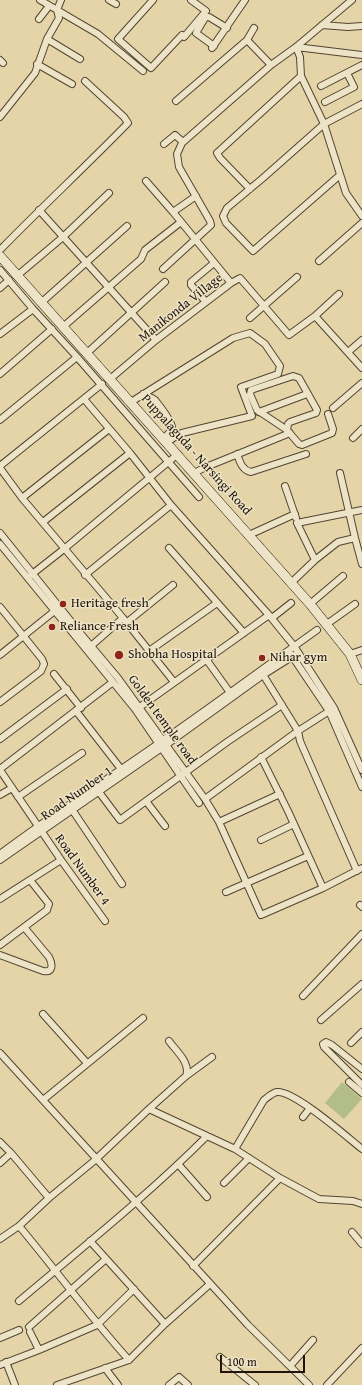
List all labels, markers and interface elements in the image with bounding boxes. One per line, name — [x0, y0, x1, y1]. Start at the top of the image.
street label: Manikonda Village — [136, 270, 226, 346]
street label: Puppalaguda - Narsingi Road — [138, 391, 254, 519]
place label: Heritage fresh — [71, 596, 149, 612]
marker: Heritage fresh — [58, 599, 68, 609]
place label: Reliance Fresh — [60, 619, 139, 635]
marker: Reliance Fresh — [47, 622, 57, 632]
place label: Shobha Hospital — [128, 647, 217, 663]
marker: Shobha Hospital — [113, 649, 125, 661]
place label: Nihar gym — [270, 650, 327, 666]
marker: Nihar gym — [257, 653, 267, 663]
street label: Golden temple road — [124, 672, 200, 768]
street label: Road Number 1 — [38, 764, 116, 824]
street label: Road Number 4 — [51, 832, 113, 908]
scale bar — [222, 1347, 307, 1373]
text: 100 m — [227, 1353, 257, 1370]

